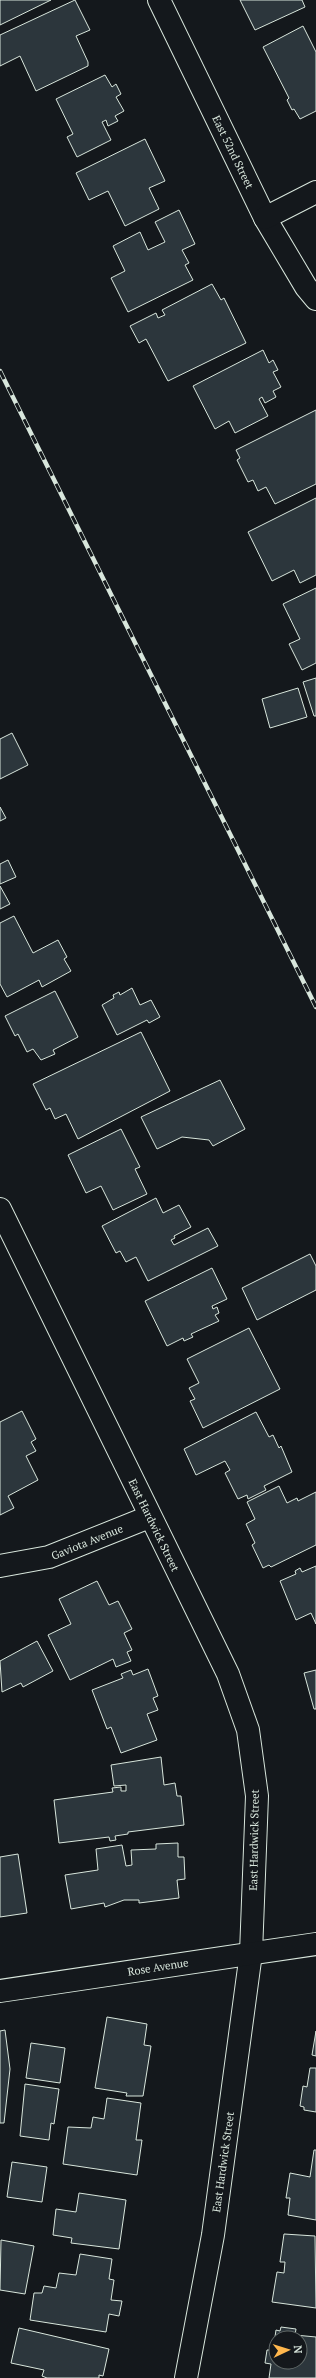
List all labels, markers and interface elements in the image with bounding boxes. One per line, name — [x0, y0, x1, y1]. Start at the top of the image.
street label: East 52nd Street — [209, 113, 257, 191]
street label: East Hardwick Street — [125, 1476, 183, 1574]
street label: Gaviota Avenue — [49, 1521, 125, 1563]
street label: East Hardwick Street — [246, 1789, 262, 1891]
street label: Rose Avenue — [126, 1955, 190, 1979]
street label: East Hardwick Street — [209, 2111, 237, 2213]
north arrow — [268, 2330, 308, 2370]
text: N — [291, 2345, 305, 2355]

